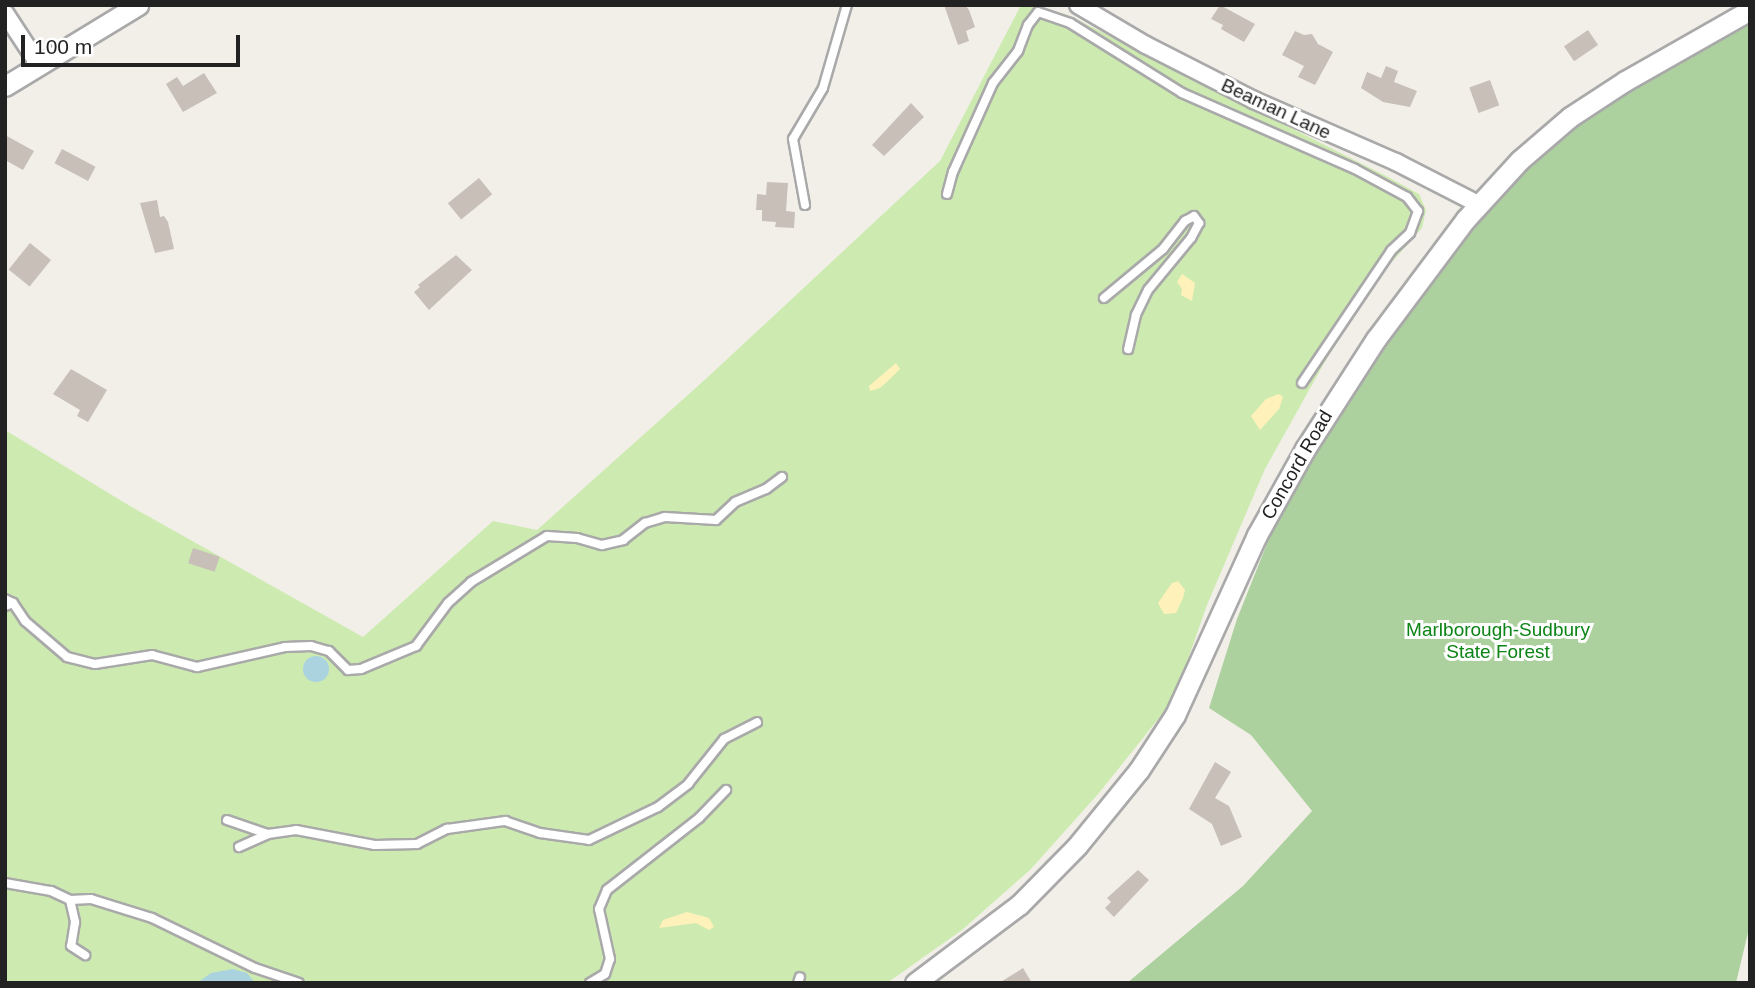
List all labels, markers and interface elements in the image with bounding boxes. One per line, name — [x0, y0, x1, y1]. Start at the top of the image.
scale bar — [24, 21, 243, 65]
text: 100 m — [34, 35, 92, 58]
street label: Beaman Lane — [1218, 74, 1334, 144]
street label: Concord Road — [1256, 406, 1338, 524]
park label: Marlborough-Sudbury State Forest — [1406, 619, 1590, 663]

